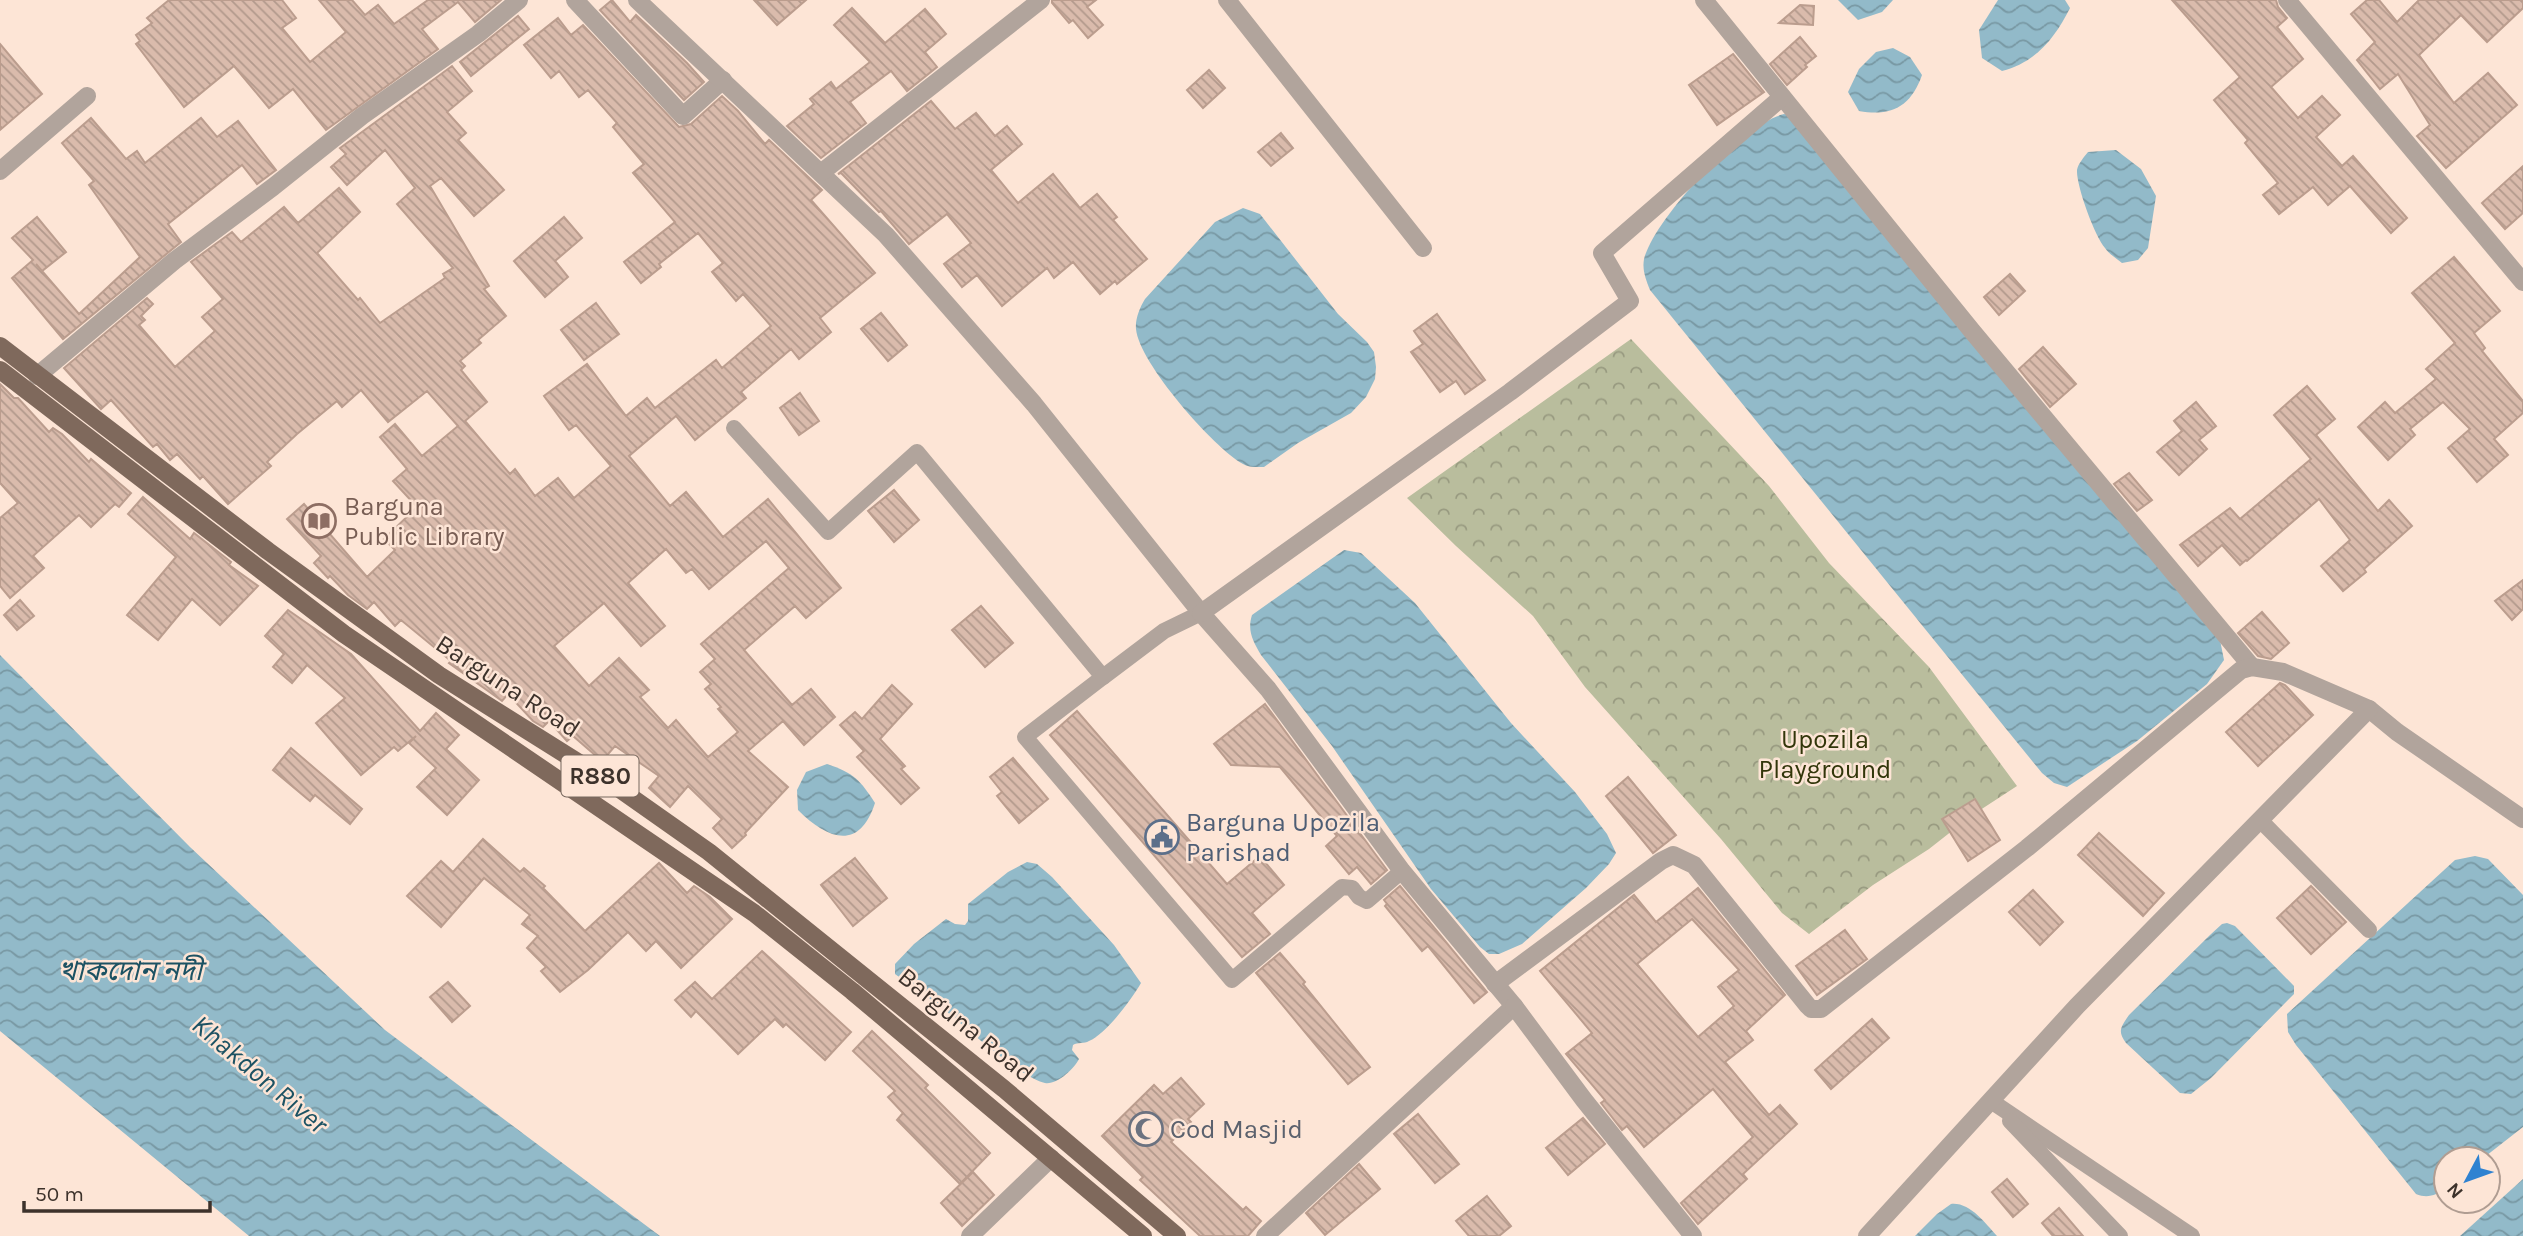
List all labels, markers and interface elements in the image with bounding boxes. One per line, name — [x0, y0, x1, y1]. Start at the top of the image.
place label: Barguna Public Library — [344, 491, 505, 552]
library icon: Barguna Public Library — [300, 502, 338, 540]
street label: Barguna Road — [430, 628, 586, 744]
park label: Upozila Playground — [1758, 724, 1892, 785]
road number: R880 — [562, 756, 638, 796]
place label: Barguna Upozila Parishad — [1186, 807, 1380, 868]
public building icon: Barguna Upozila Parishad — [1143, 818, 1181, 856]
water label: খাকদোন নদী — [58, 954, 208, 987]
street label: Barguna Road — [892, 961, 1040, 1089]
water label: Khakdon River — [185, 1008, 336, 1141]
mosque icon: Cod Masjid — [1127, 1110, 1165, 1148]
place label: Cod Masjid — [1170, 1114, 1303, 1145]
north arrow — [2432, 1145, 2502, 1215]
scale bar — [24, 1170, 210, 1214]
text: N — [2442, 1178, 2468, 1203]
text: 50 m — [35, 1182, 84, 1206]

